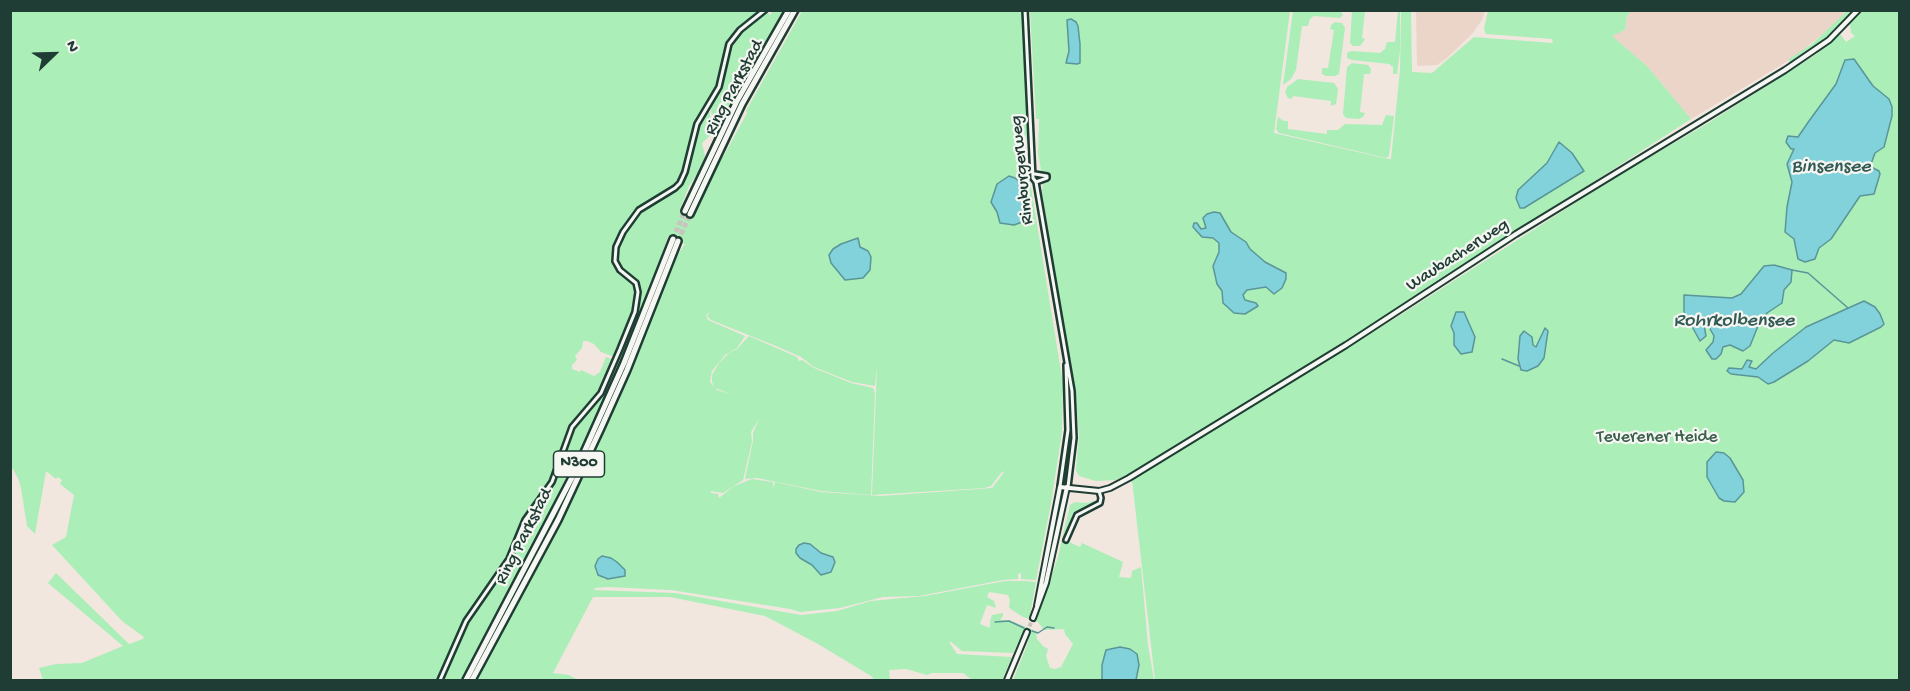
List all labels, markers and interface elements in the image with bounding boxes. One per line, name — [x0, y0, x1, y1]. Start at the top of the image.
north arrow — [24, 24, 84, 84]
street label: Ring Parkstad — [701, 36, 769, 140]
text: N — [60, 38, 82, 55]
street label: Rimburgerweg — [1007, 114, 1039, 226]
water label: Binsensee — [1791, 156, 1871, 180]
street label: Waubacherweg — [1403, 215, 1513, 297]
water label: Rohrkolbensee — [1674, 310, 1794, 334]
park label: Teverener Heide — [1597, 427, 1717, 449]
road number: N300 — [554, 451, 604, 477]
street label: Ring Parkstad — [491, 485, 559, 589]

